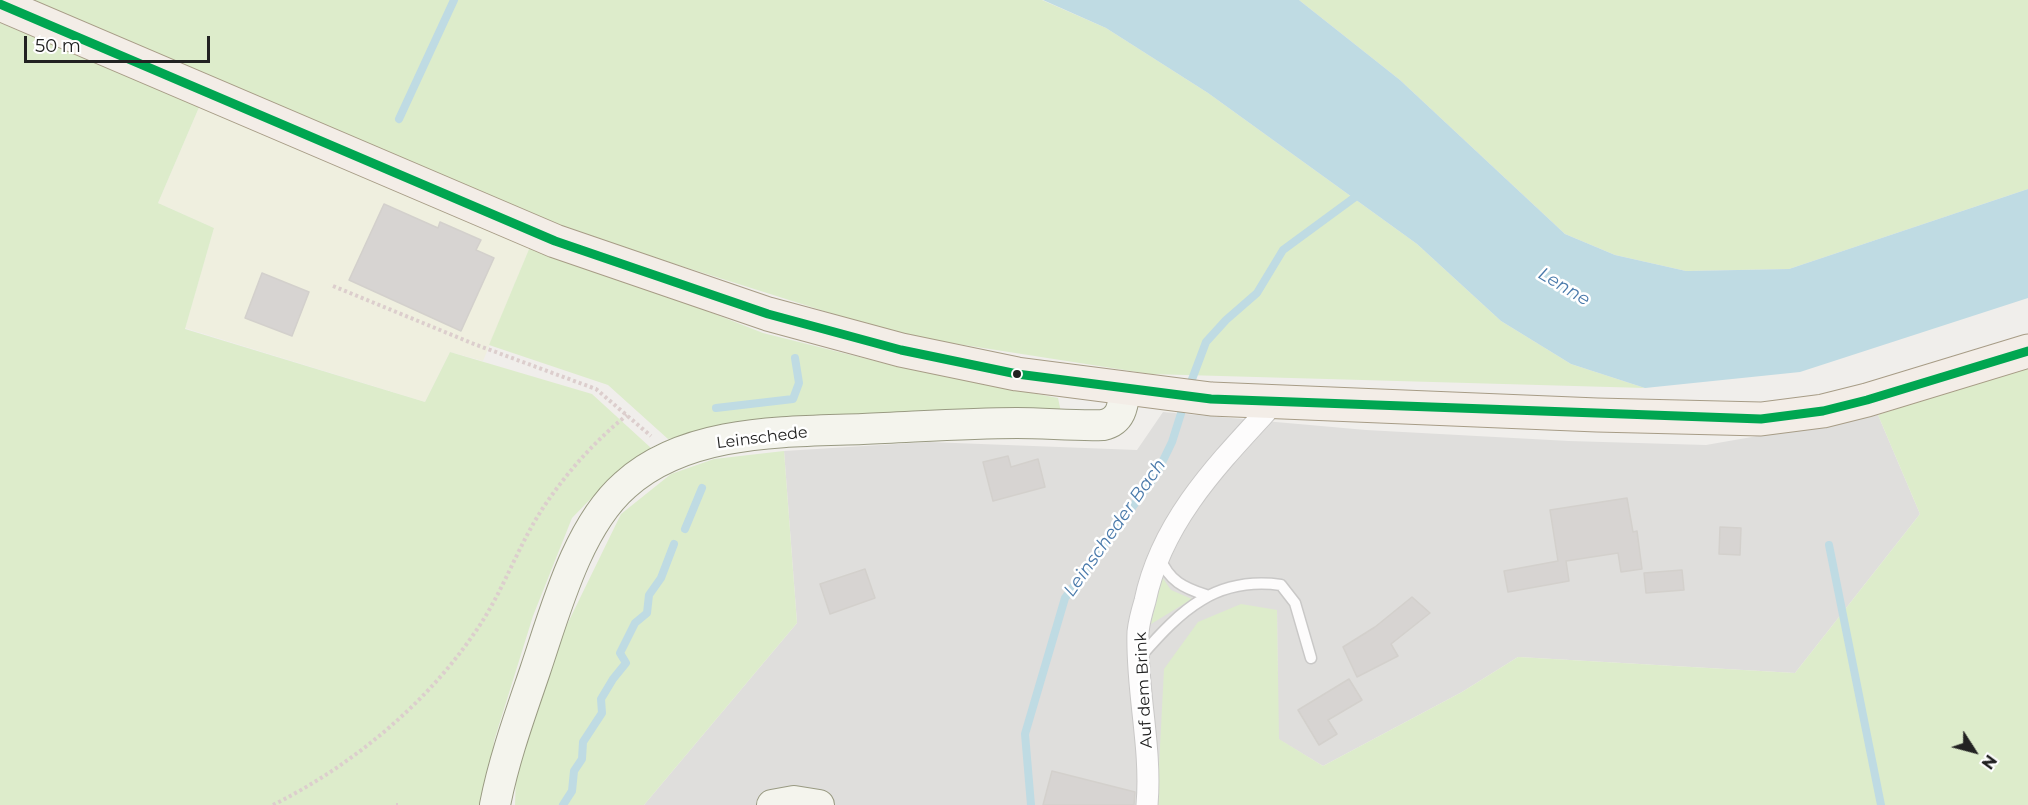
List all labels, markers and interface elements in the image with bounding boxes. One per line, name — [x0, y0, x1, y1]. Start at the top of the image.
scale bar — [27, 24, 213, 62]
text: 50 m — [35, 35, 81, 57]
water label: Lenne — [1534, 263, 1594, 311]
unlabelled marker — [1011, 368, 1023, 380]
street label: Leinschede — [715, 423, 809, 453]
water label: Leinscheder Bach — [1059, 455, 1171, 601]
street label: Auf dem Brink — [1131, 631, 1157, 749]
north arrow — [1944, 721, 2004, 781]
text: N — [1977, 751, 2000, 773]

